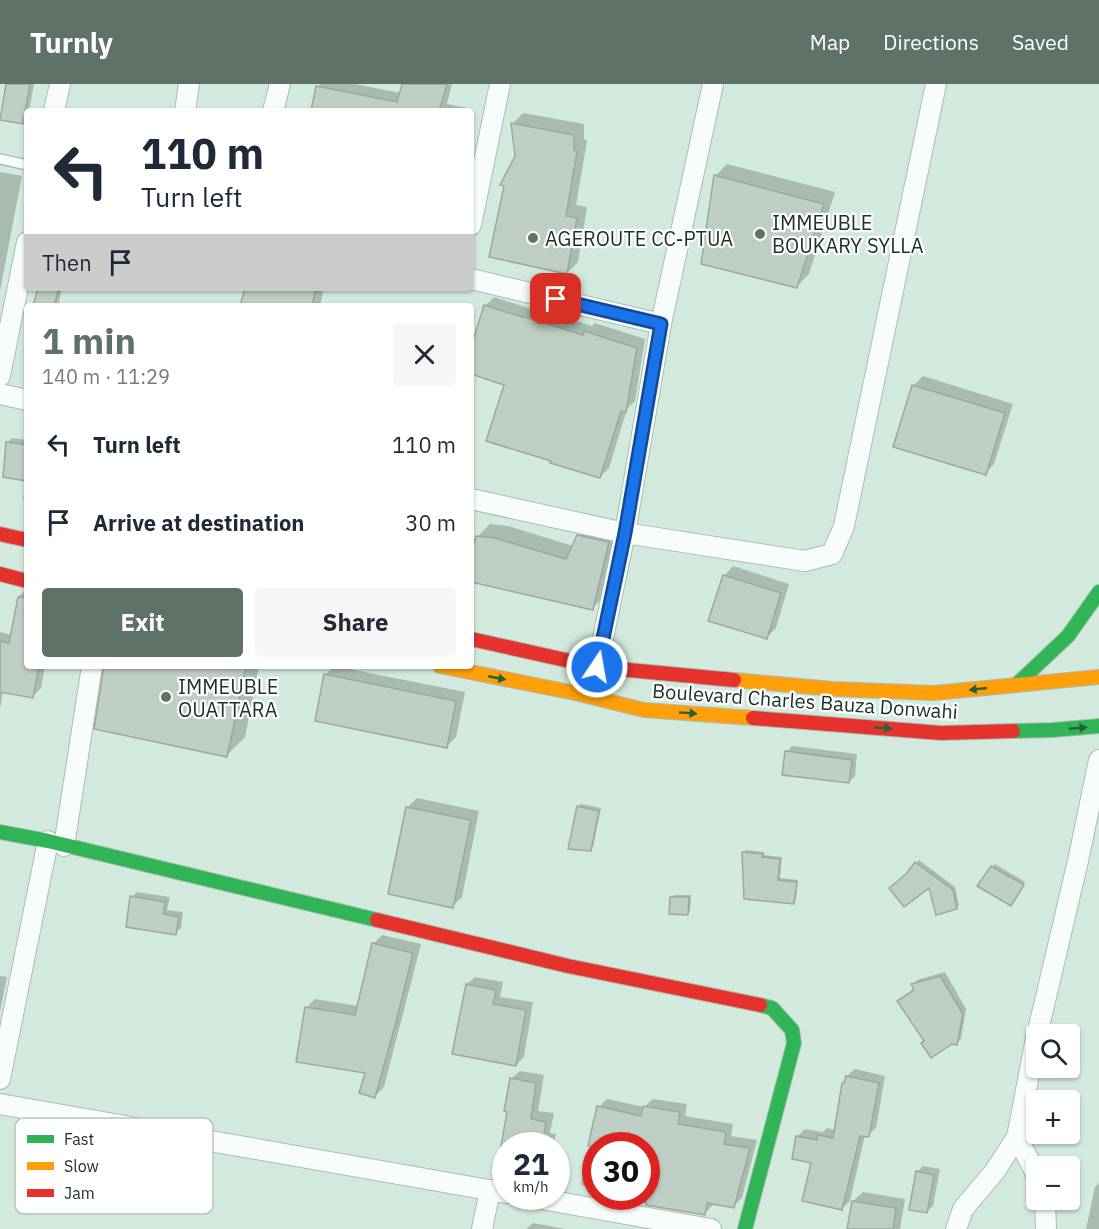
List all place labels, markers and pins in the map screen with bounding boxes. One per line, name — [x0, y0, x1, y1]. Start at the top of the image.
place label: IMMEUBLE BOUKARY SYLLA — [772, 209, 924, 259]
place label: AGEROUTE CC-PTUA — [545, 225, 733, 252]
marker: IMMEUBLE BOUKARY SYLLA — [753, 227, 767, 241]
marker: AGEROUTE CC-PTUA — [526, 231, 540, 245]
pin — [530, 273, 581, 324]
place label: IMMEUBLE OUATTARA — [178, 673, 278, 723]
marker: IMMEUBLE OUATTARA — [159, 690, 173, 704]

